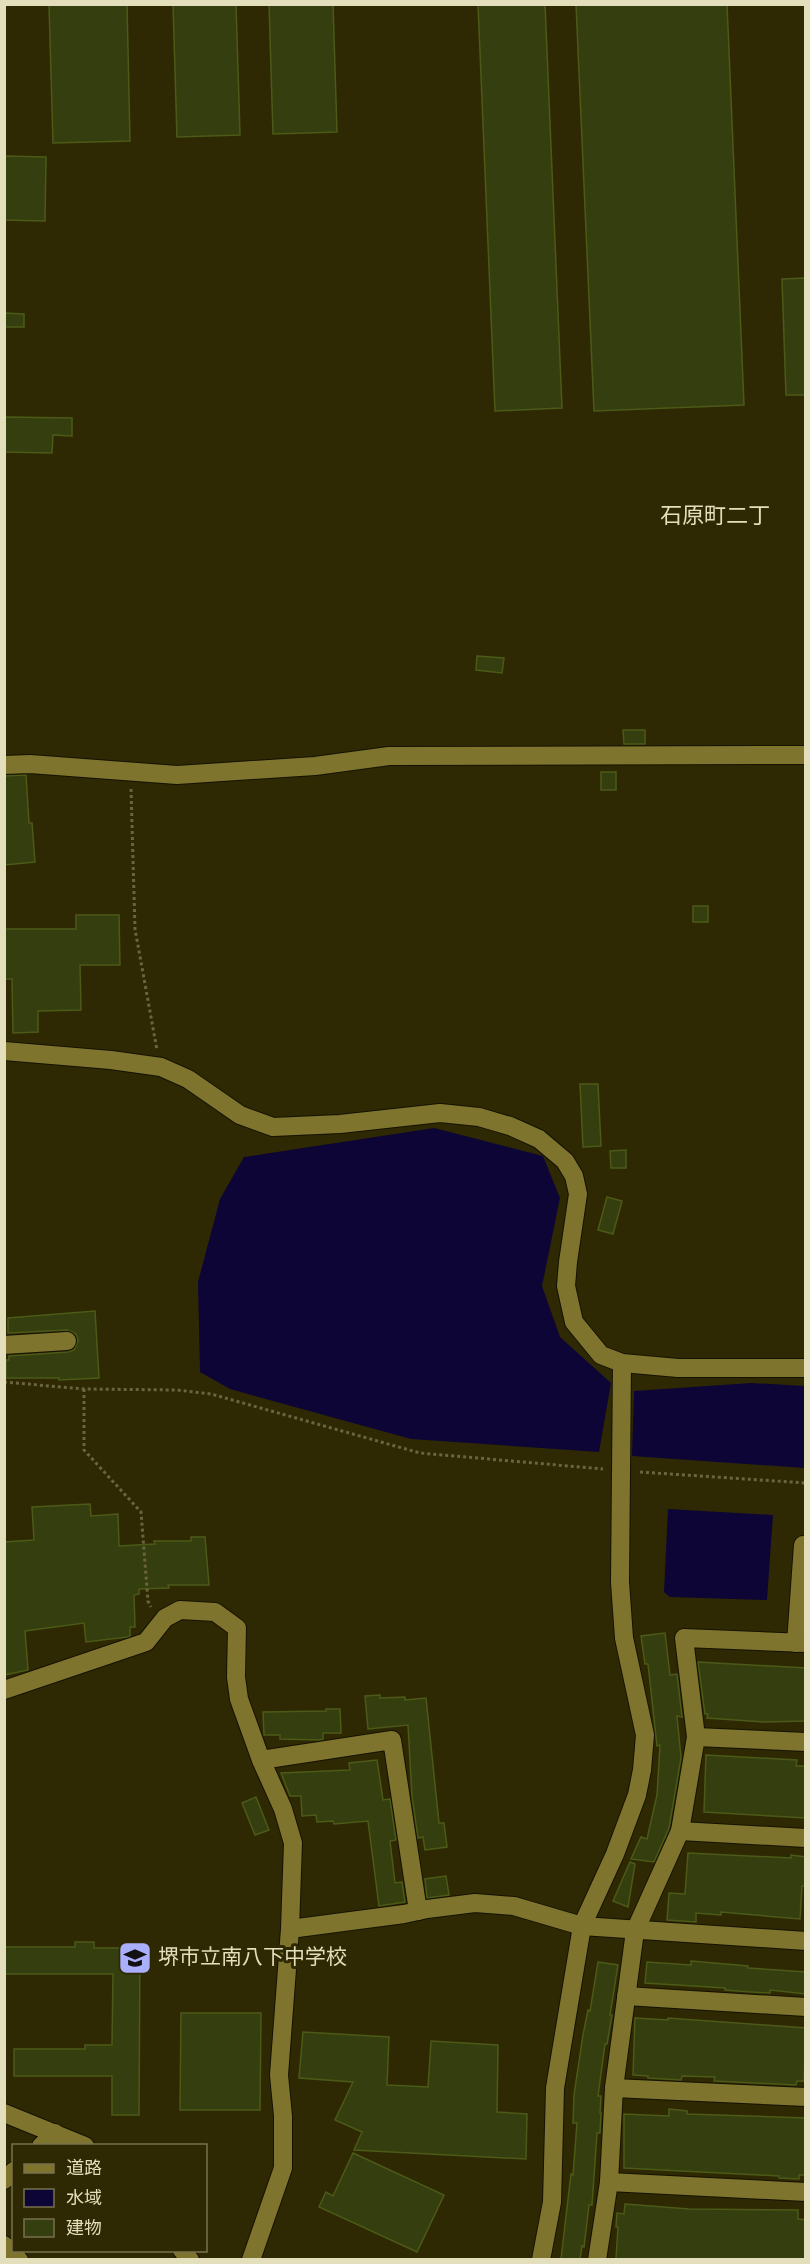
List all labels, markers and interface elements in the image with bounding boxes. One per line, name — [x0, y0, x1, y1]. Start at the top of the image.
district label: 石原町二丁 — [660, 500, 770, 533]
school or university icon: 堺市立南八下中学校 — [117, 1940, 153, 1976]
place label: 堺市立南八下中学校 — [158, 1942, 347, 1974]
legend — [12, 2144, 207, 2252]
text: 道路 — [66, 2155, 102, 2182]
text: 水域 — [66, 2185, 102, 2212]
text: 建物 — [66, 2215, 102, 2242]

